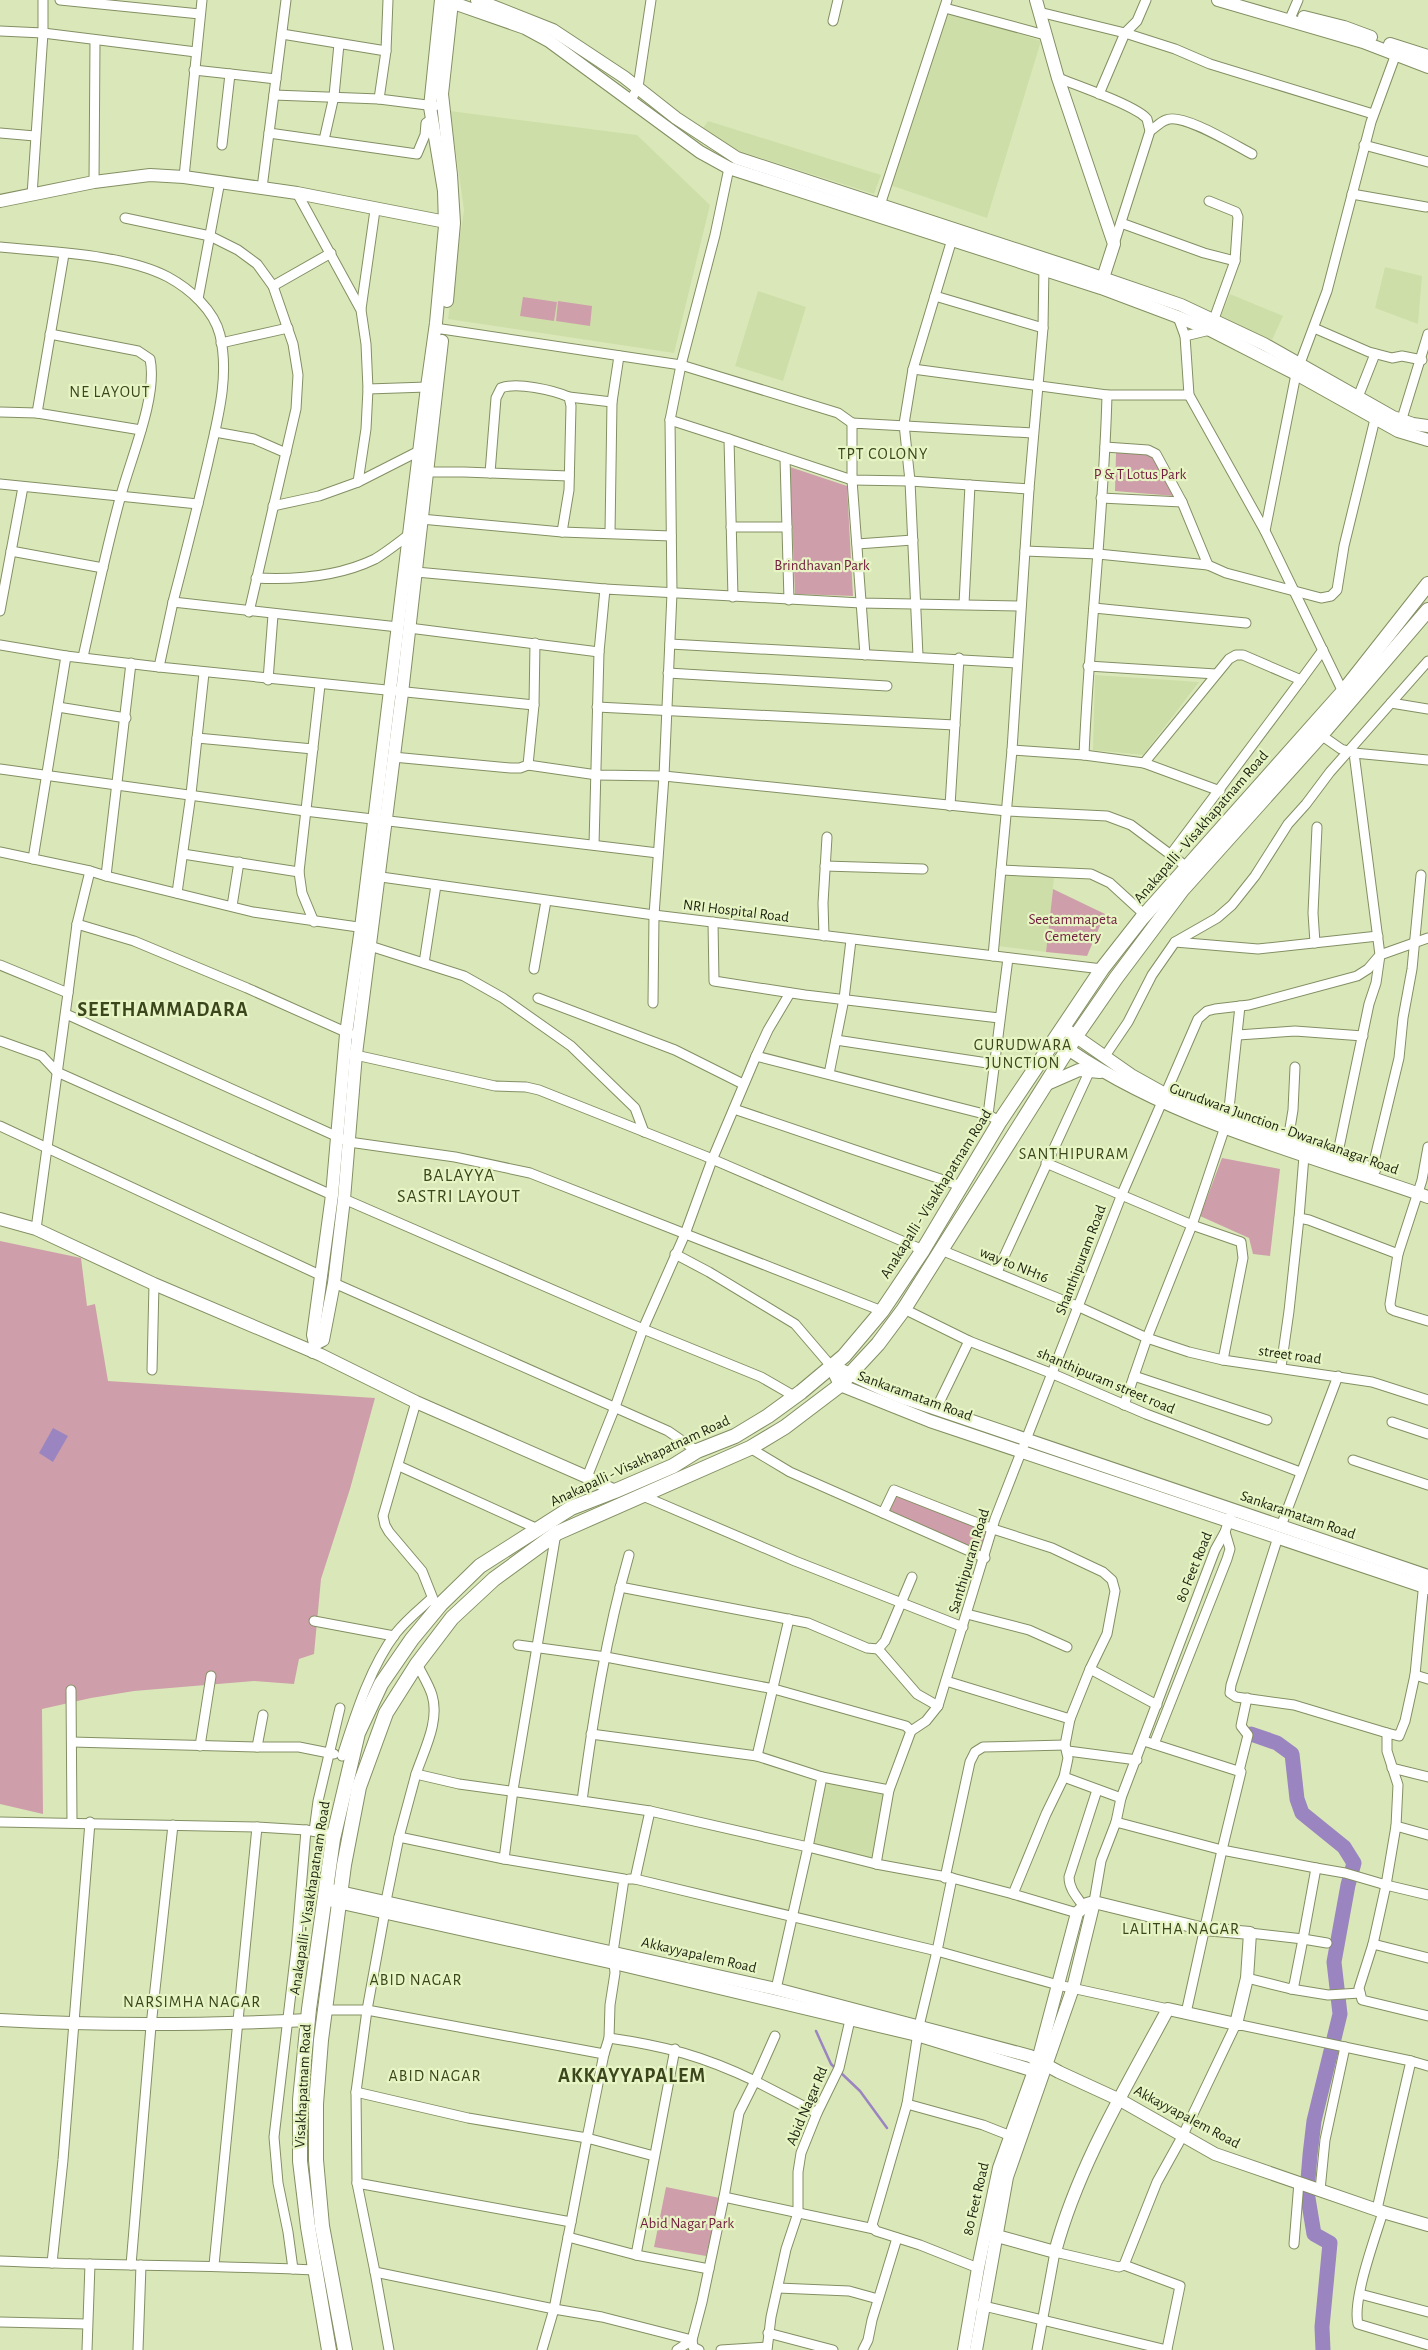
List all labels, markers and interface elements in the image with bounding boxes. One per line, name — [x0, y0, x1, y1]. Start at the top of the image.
district label: NE LAYOUT — [69, 384, 151, 400]
district label: TPT COLONY — [838, 446, 928, 462]
park label: P & T Lotus Park — [1094, 467, 1187, 482]
park label: Brindhavan Park — [774, 558, 870, 573]
street label: Anakapalli - Visakhapatnam Road — [1131, 748, 1271, 906]
street label: NRI Hospital Road — [682, 897, 790, 925]
park label: Seetammapeta Cemetery — [1028, 912, 1118, 944]
district label: SEETHAMMADARA — [77, 1000, 249, 1020]
district label: GURUDWARA JUNCTION — [974, 1037, 1072, 1071]
street label: Gurudwara Junction - Dwarakanagar Road — [1167, 1080, 1401, 1178]
street label: Anakapalli - Visakhapatnam Road — [878, 1107, 994, 1281]
district label: SANTHIPURAM — [1019, 1146, 1129, 1162]
district label: BALAYYA SASTRI LAYOUT — [397, 1167, 521, 1206]
street label: Shanthipuram Road — [1053, 1203, 1109, 1317]
street label: way to NH16 — [978, 1244, 1050, 1286]
street label: street road — [1258, 1343, 1323, 1367]
street label: shanthipuram street road — [1035, 1345, 1177, 1417]
street label: Sankaramatam Road — [856, 1368, 975, 1424]
street label: Anakapalli - Visakhapatnam Road — [548, 1413, 732, 1509]
street label: Sankaramatam Road — [1238, 1488, 1358, 1542]
street label: Santhipuram Road — [946, 1507, 992, 1615]
street label: 80 Feet Road — [1173, 1529, 1215, 1604]
street label: Anakapalli - Visakhapatnam Road — [287, 1800, 333, 1996]
district label: LALITHA NAGAR — [1122, 1921, 1240, 1937]
street label: Akkayyapalem Road — [640, 1934, 758, 1976]
district label: ABID NAGAR — [370, 1972, 462, 1988]
district label: NARSIMHA NAGAR — [123, 1994, 261, 2010]
street label: Visakhapatnam Road — [292, 2023, 314, 2148]
street label: Abid Nagar Rd — [784, 2064, 830, 2148]
district label: AKKAYYAPALEM — [558, 2066, 706, 2086]
district label: ABID NAGAR — [389, 2068, 481, 2084]
street label: Akkayyapalem Road — [1131, 2083, 1243, 2151]
street label: 80 Feet Road — [960, 2161, 992, 2237]
park label: Abid Nagar Park — [640, 2216, 734, 2231]

